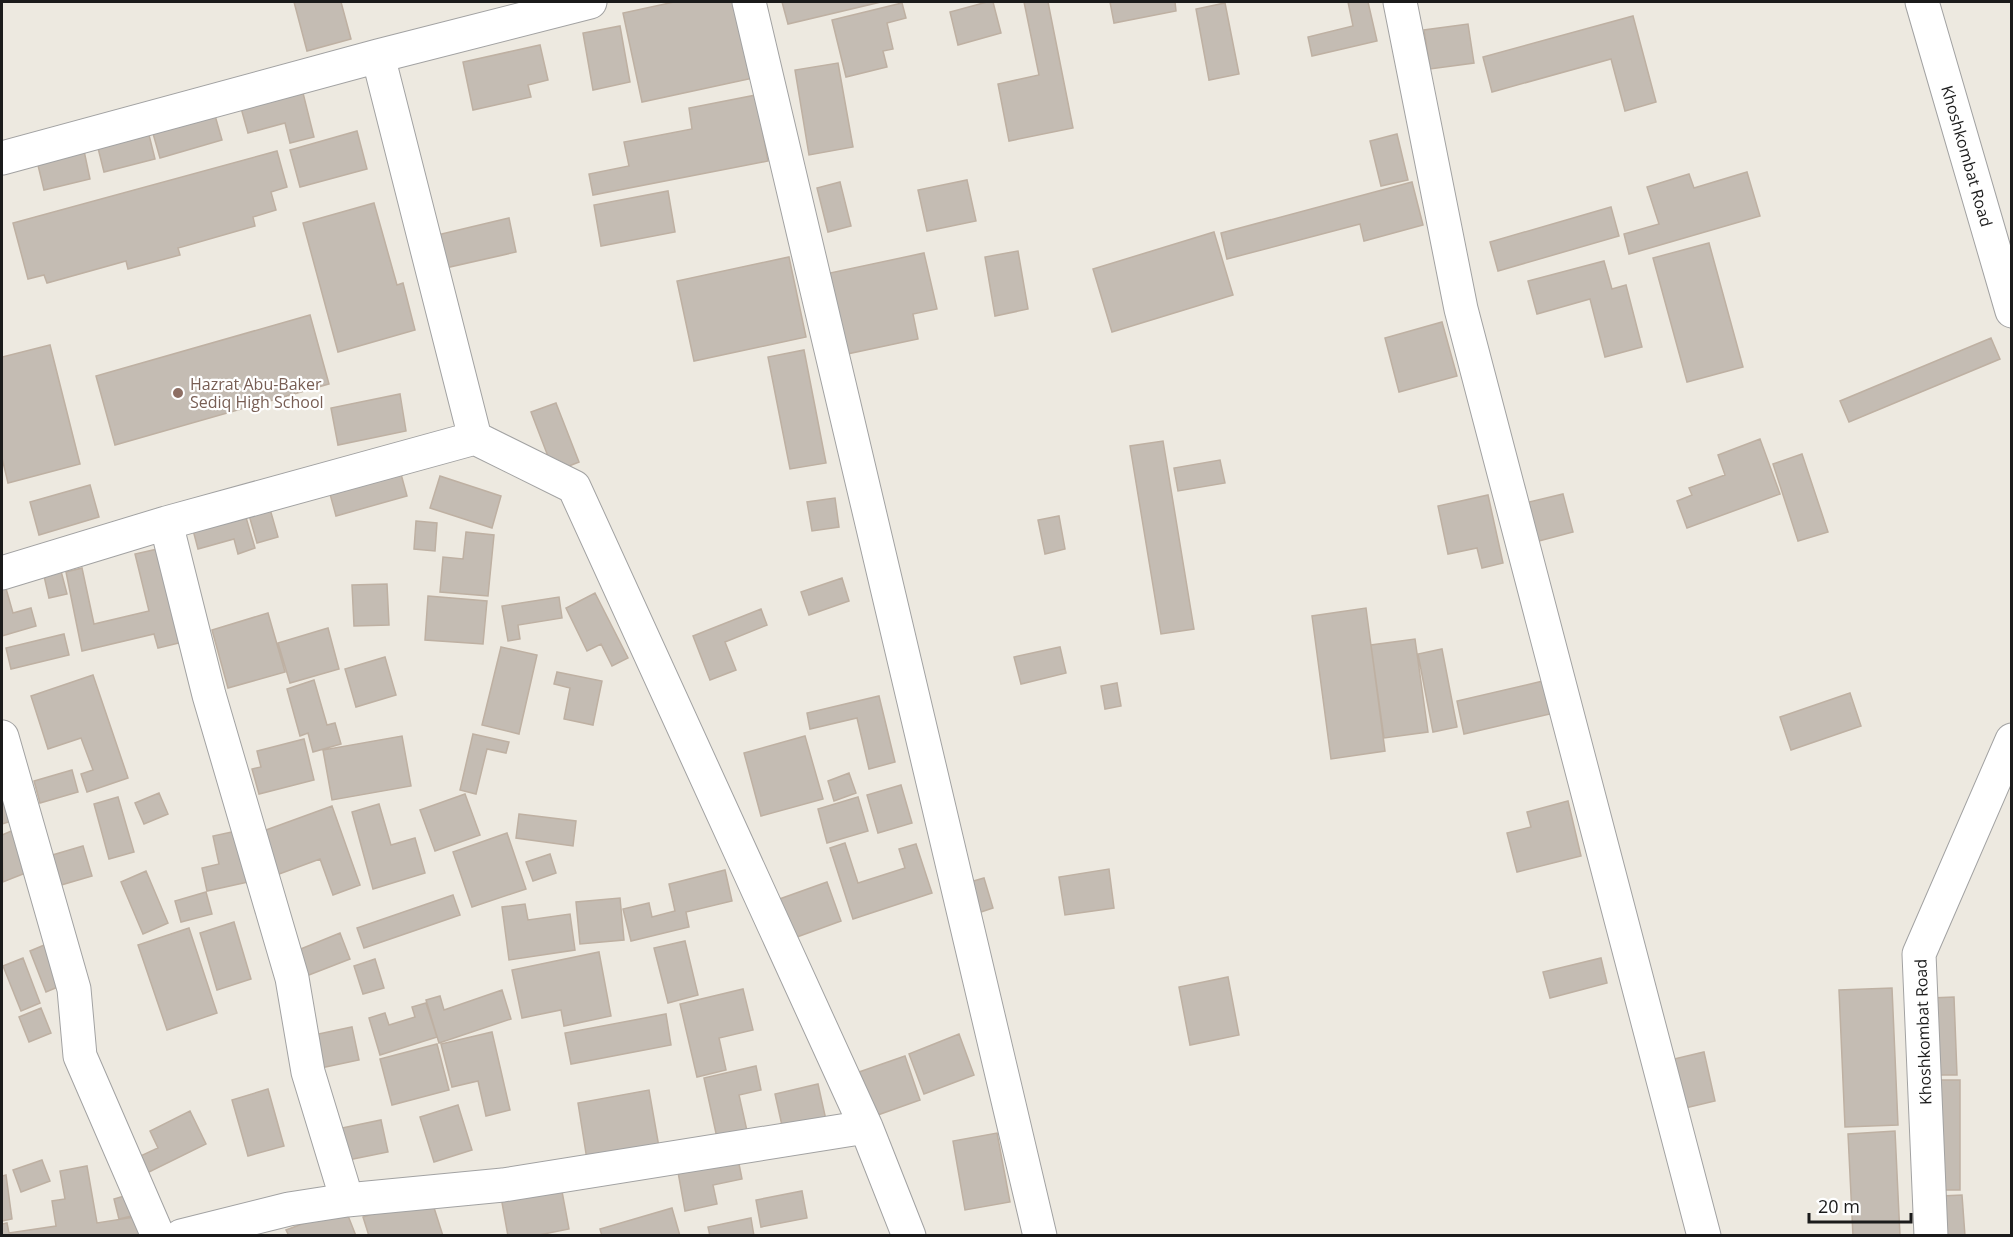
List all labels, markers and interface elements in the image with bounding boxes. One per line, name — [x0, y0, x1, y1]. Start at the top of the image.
street label: Khoshkombat Road — [1936, 83, 1998, 229]
place label: Hazrat Abu-Baker Sediq High School — [190, 373, 324, 413]
marker: Hazrat Abu-Baker Sediq High School — [171, 386, 185, 400]
street label: Khoshkombat Road — [1909, 959, 1937, 1105]
scale bar — [1809, 1186, 1911, 1224]
text: 20 m — [1818, 1194, 1860, 1218]

